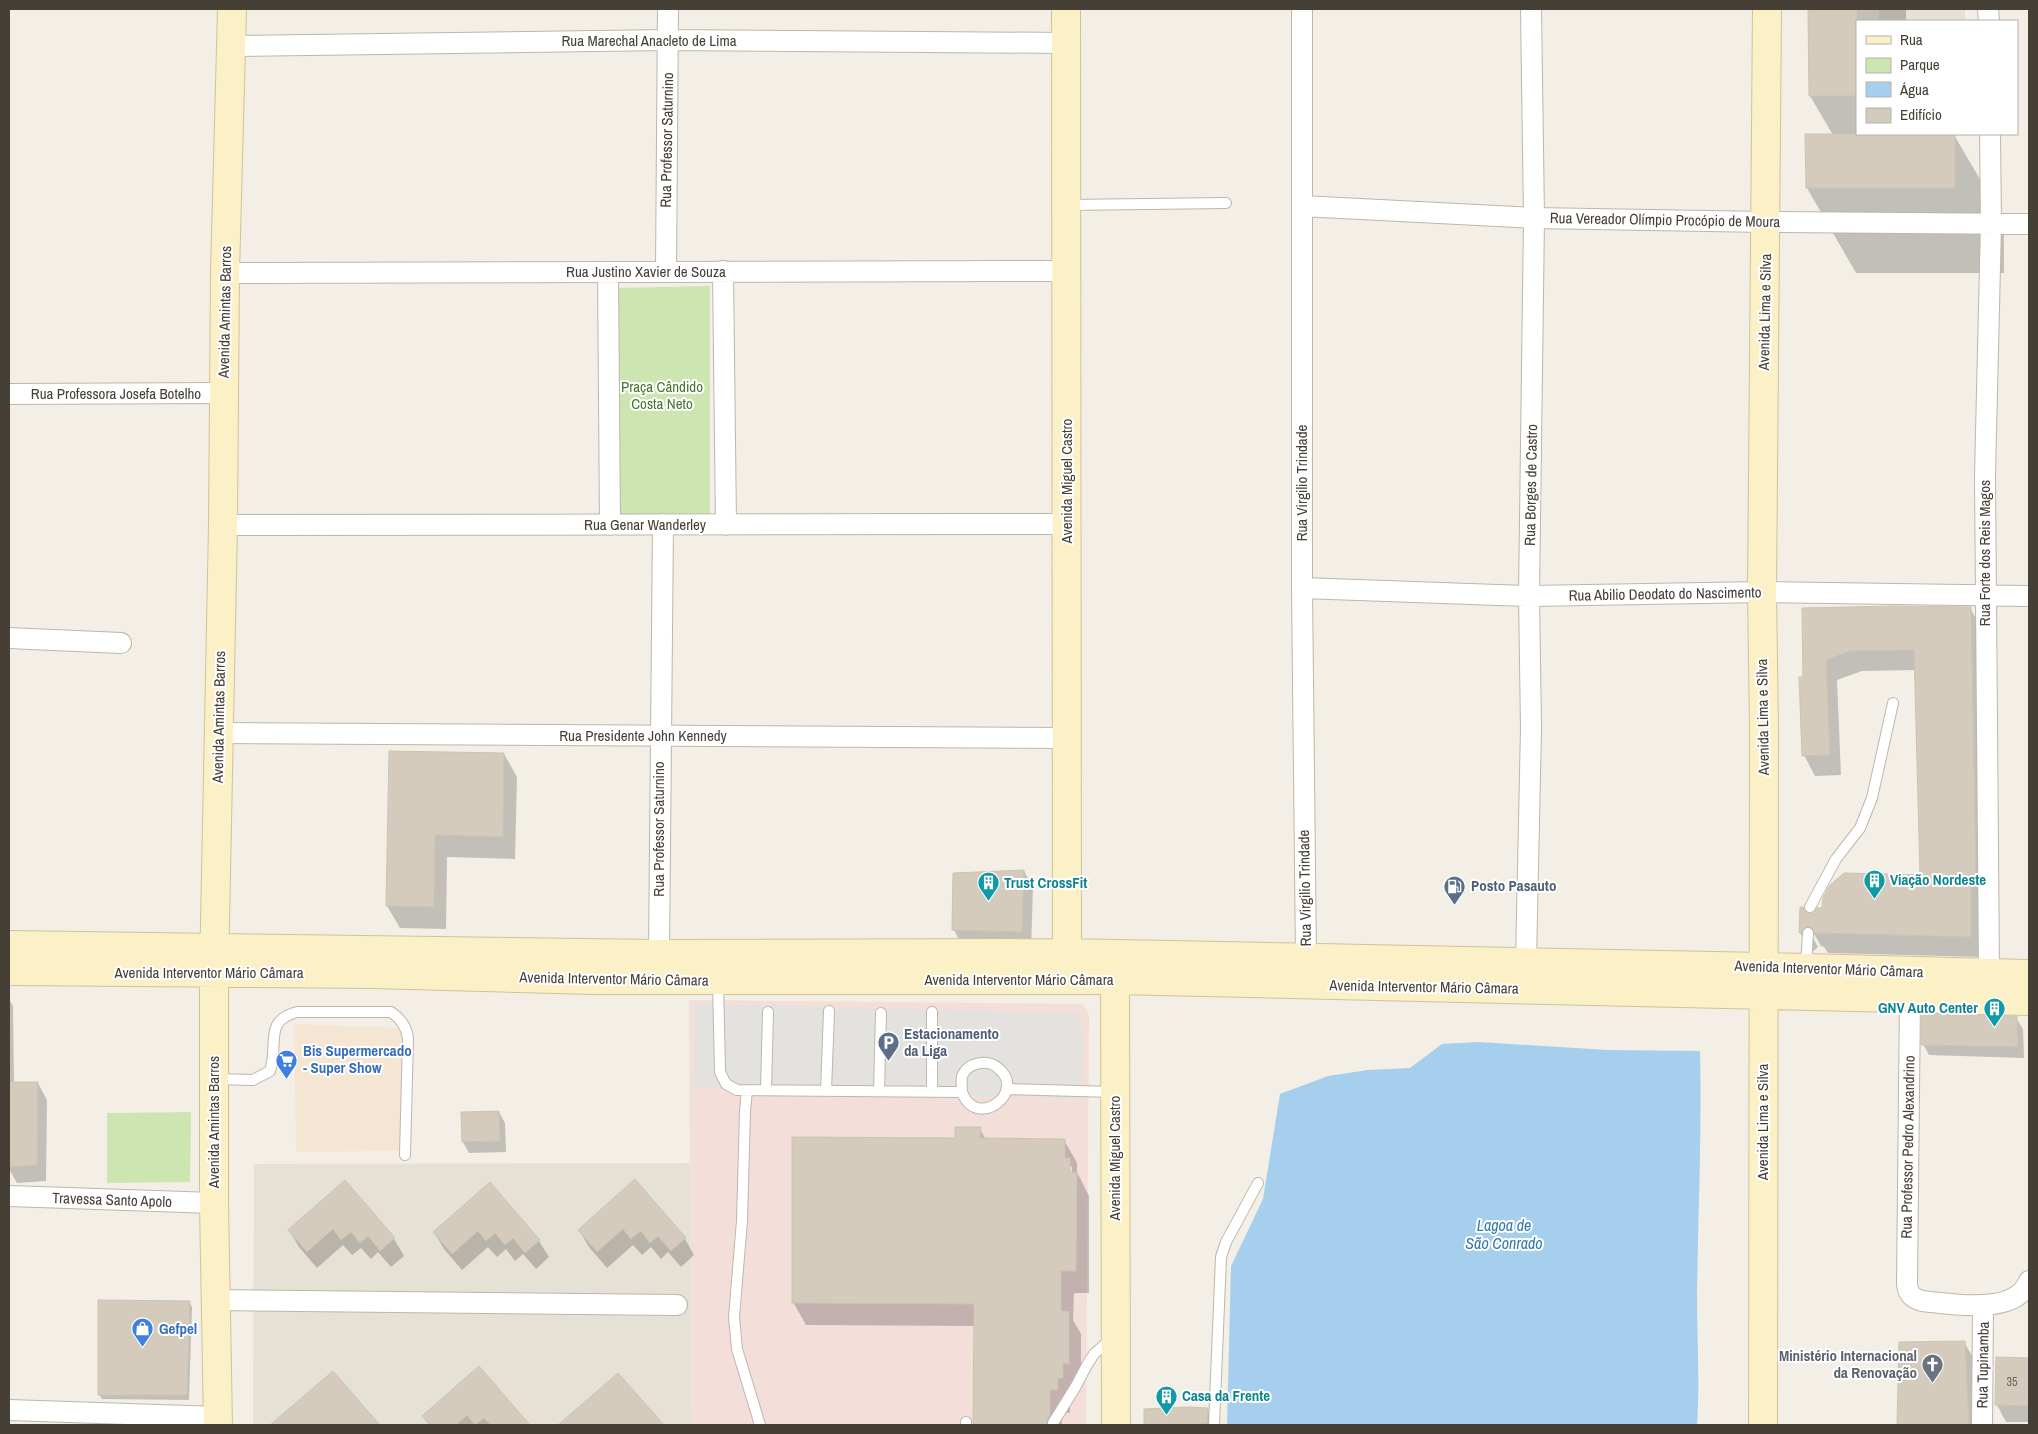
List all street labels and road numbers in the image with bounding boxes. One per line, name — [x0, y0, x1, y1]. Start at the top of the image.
street label: Rua Marechal Anacleto de Lima — [561, 30, 737, 51]
street label: Rua Professor Saturnino — [655, 72, 678, 208]
street label: Rua Vereador Olímpio Procópio de Moura — [1550, 207, 1781, 232]
street label: Avenida Amintas Barros — [213, 246, 236, 379]
street label: Avenida Lima e Silva — [1753, 253, 1776, 372]
street label: Rua Justino Xavier de Souza — [566, 261, 726, 282]
street label: Rua Professora Josefa Botelho — [31, 383, 201, 404]
street label: Avenida Miguel Castro — [1056, 418, 1077, 544]
street label: Rua Virgilio Trindade — [1291, 424, 1312, 541]
street label: Rua Borges de Castro — [1519, 424, 1542, 546]
street label: Rua Forte dos Reis Magos — [1974, 480, 1995, 626]
street label: Rua Genar Wanderley — [584, 514, 707, 535]
street label: Rua Abilio Deodato do Nascimento — [1568, 581, 1762, 606]
street label: Avenida Amintas Barros — [207, 651, 230, 784]
street label: Avenida Lima e Silva — [1751, 658, 1774, 777]
street label: Rua Presidente John Kennedy — [559, 725, 728, 746]
street label: Rua Professor Saturnino — [648, 761, 669, 897]
street label: Rua Virgilio Trindade — [1293, 829, 1316, 947]
street label: Avenida Interventor Mário Câmara — [1733, 955, 1924, 982]
street label: Avenida Interventor Mário Câmara — [113, 962, 304, 983]
street label: Avenida Interventor Mário Câmara — [518, 966, 709, 991]
street label: Avenida Interventor Mário Câmara — [923, 969, 1114, 990]
street label: Avenida Interventor Mário Câmara — [1328, 974, 1519, 999]
street label: Rua Professor Pedro Alexandrino — [1895, 1055, 1920, 1239]
street label: Avenida Amintas Barros — [203, 1056, 224, 1189]
street label: Avenida Lima e Silva — [1752, 1063, 1773, 1181]
street label: Avenida Miguel Castro — [1104, 1095, 1125, 1221]
street label: Travessa Santo Apolo — [52, 1187, 172, 1212]
street label: Rua Tupinamba — [1971, 1321, 1994, 1409]

